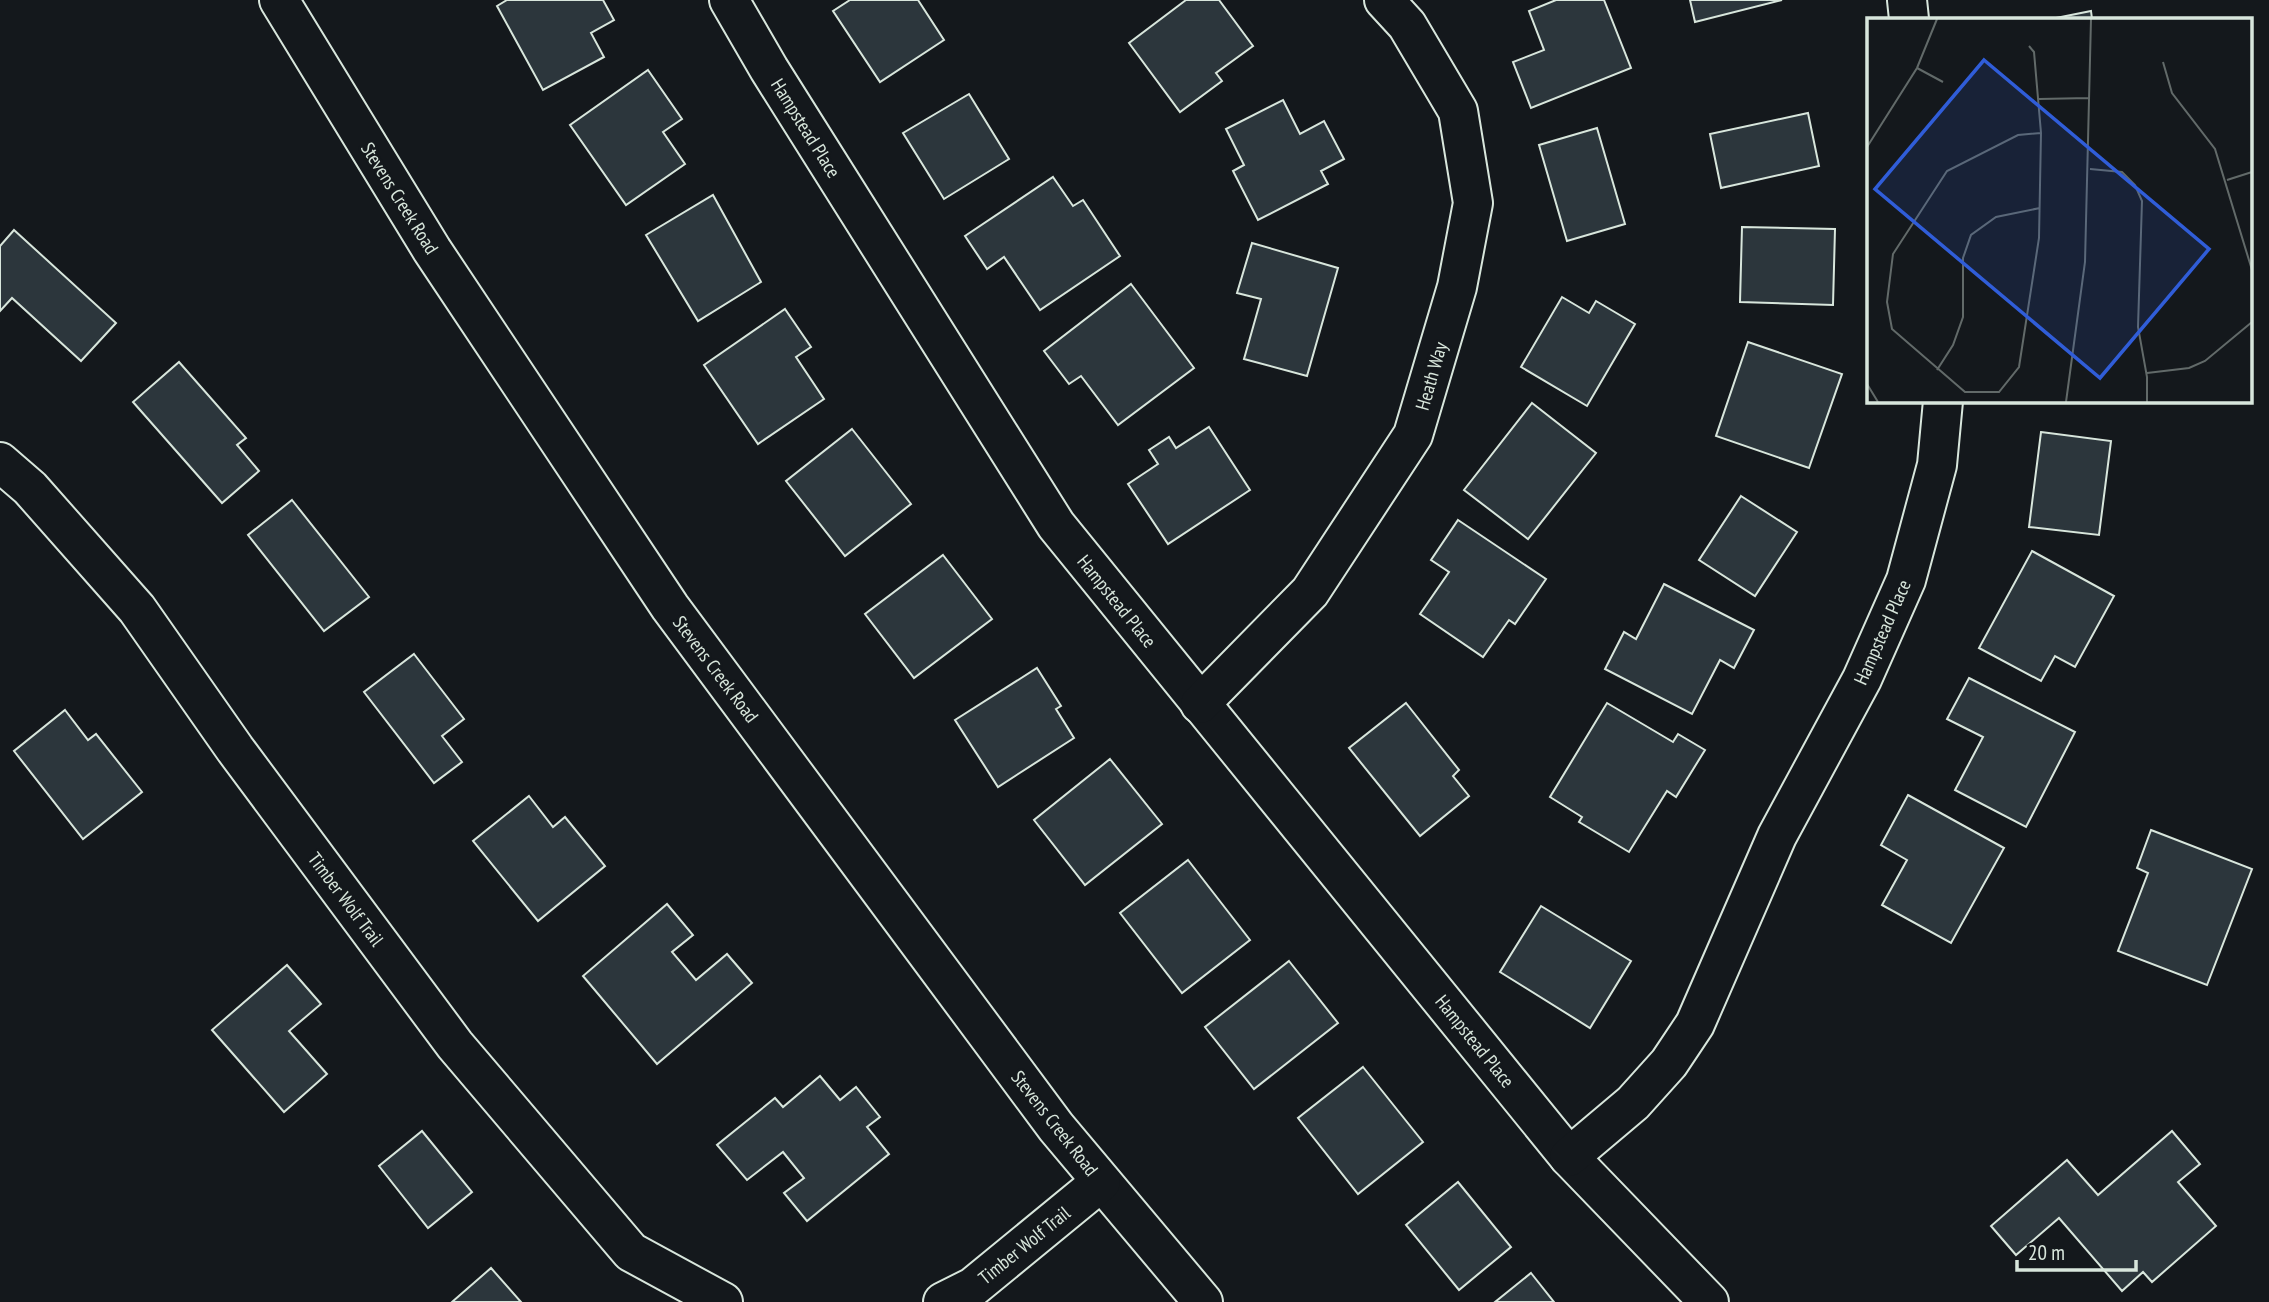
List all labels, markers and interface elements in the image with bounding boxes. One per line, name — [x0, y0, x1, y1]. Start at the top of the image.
inset map — [1867, 18, 2252, 402]
street label: Hampstead Place — [766, 74, 846, 182]
street label: Stevens Creek Road — [356, 138, 444, 258]
street label: Heath Way — [1410, 338, 1452, 413]
street label: Hampstead Place — [1072, 550, 1162, 652]
street label: Hampstead Place — [1848, 576, 1916, 688]
street label: Stevens Creek Road — [668, 611, 764, 727]
street label: Timber Wolf Trail — [303, 847, 389, 951]
street label: Hampstead Place — [1430, 990, 1520, 1092]
street label: Stevens Creek Road — [1006, 1065, 1104, 1181]
street label: Timber Wolf Trail — [973, 1200, 1075, 1289]
scale bar — [2017, 1228, 2136, 1272]
text: 20 m — [2028, 1239, 2065, 1266]

